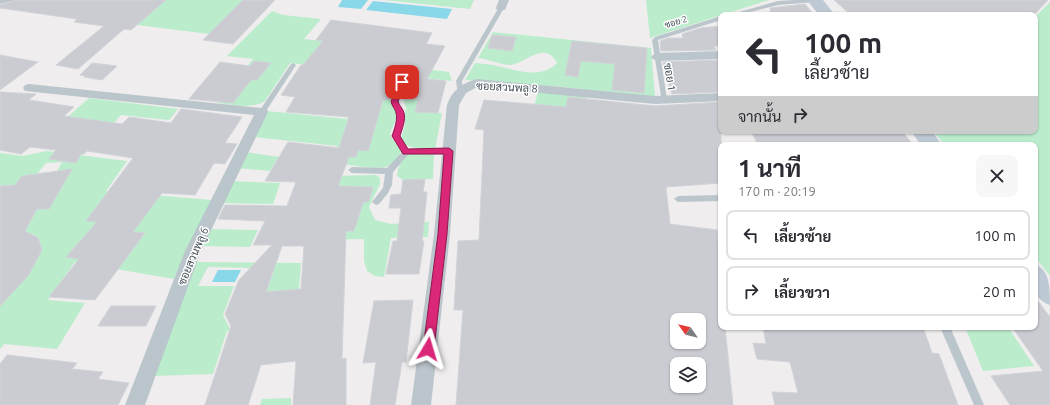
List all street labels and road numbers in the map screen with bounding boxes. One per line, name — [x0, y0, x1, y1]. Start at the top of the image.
street label: ซอย 2 — [663, 14, 689, 30]
street label: ซอย 1 — [662, 62, 678, 92]
street label: ซอยสวนพลู 8 — [476, 79, 538, 97]
street label: ซอยสวนพลู 6 — [175, 225, 212, 287]

